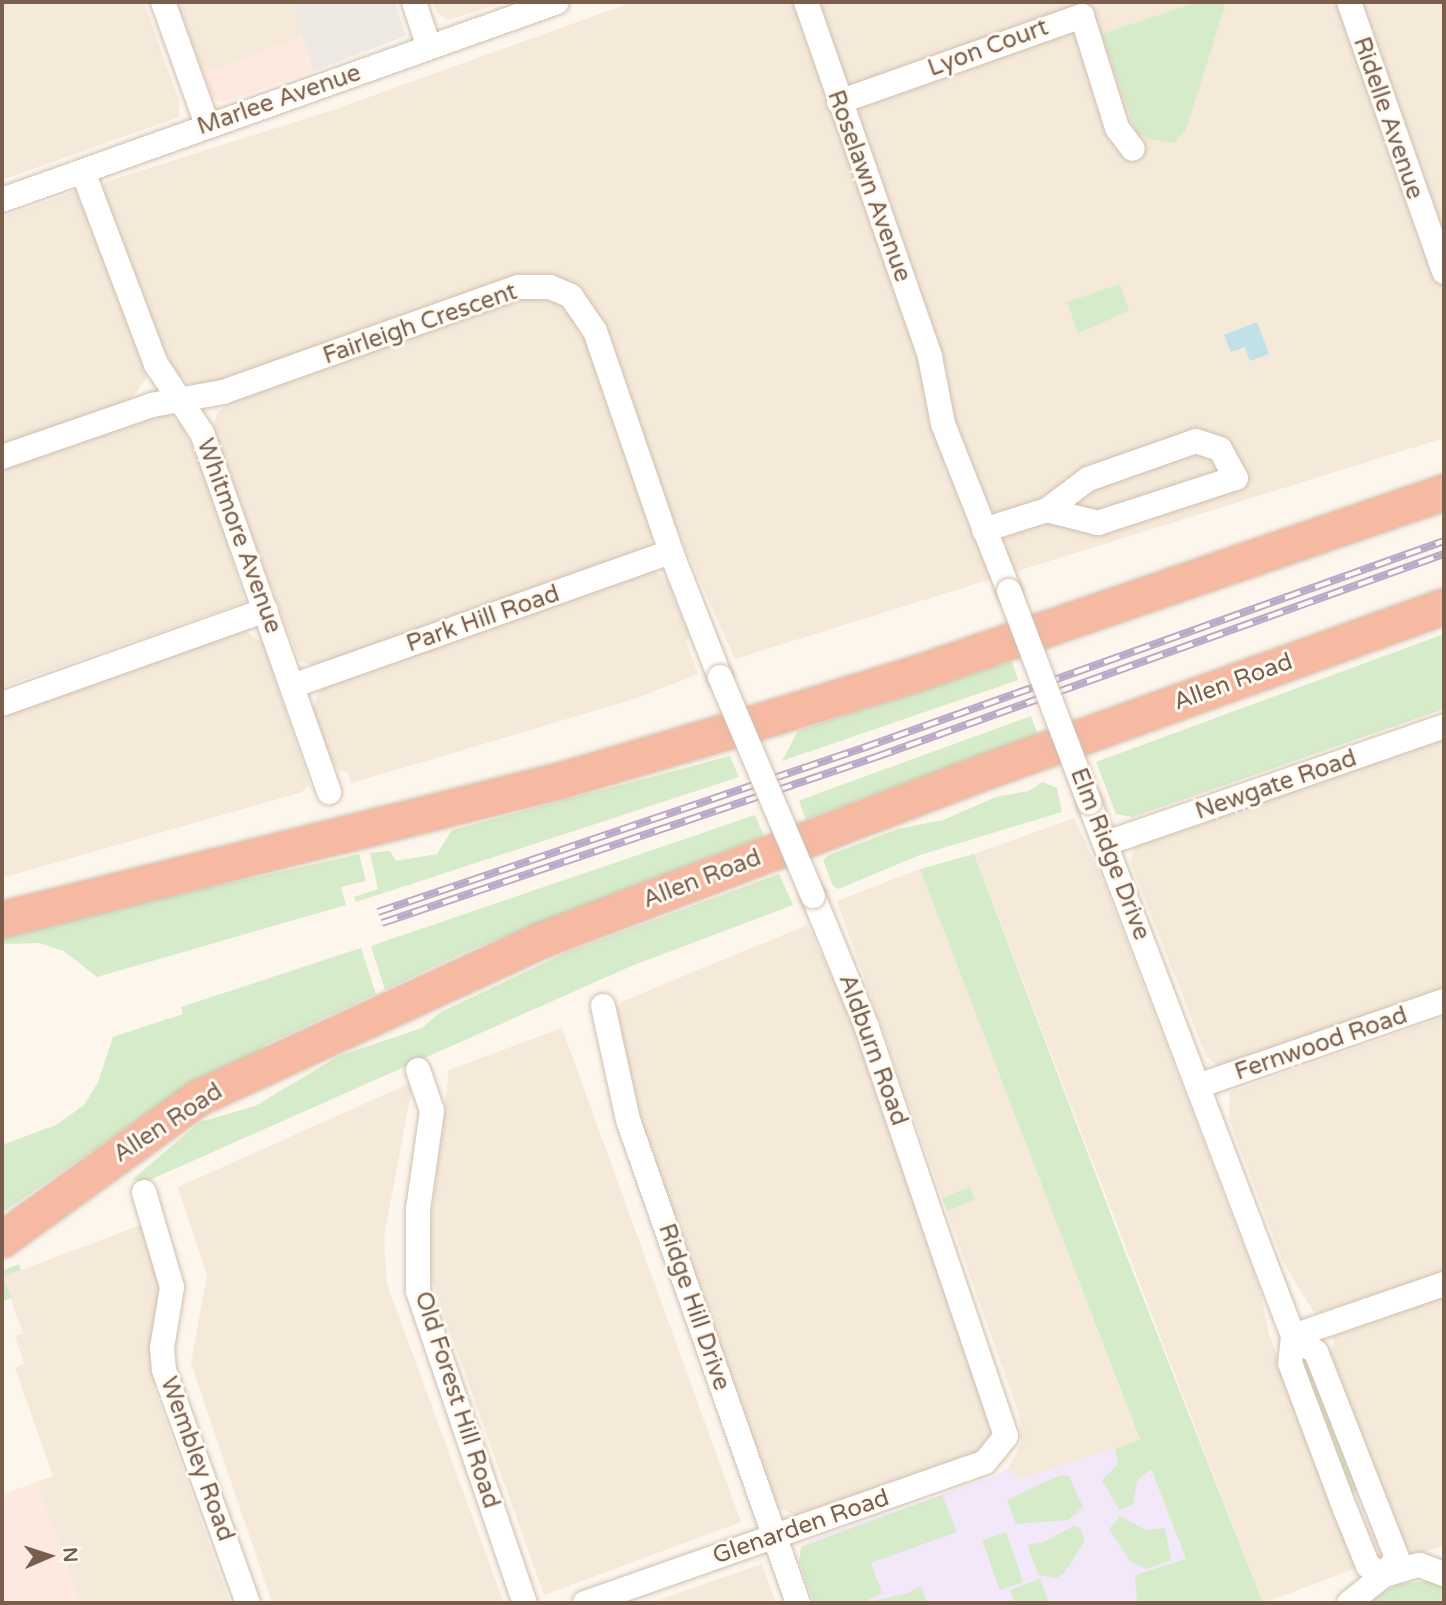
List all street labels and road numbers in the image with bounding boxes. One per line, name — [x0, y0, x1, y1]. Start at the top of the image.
street label: Lyon Court — [924, 13, 1052, 83]
street label: Ridelle Avenue — [1347, 33, 1429, 203]
street label: Marlee Avenue — [193, 59, 365, 141]
street label: Roselawn Avenue — [821, 86, 917, 286]
street label: Fairleigh Crescent — [319, 277, 521, 371]
street label: Whitmore Avenue — [190, 435, 288, 637]
street label: Park Hill Road — [403, 579, 563, 659]
street label: Allen Road — [1170, 647, 1296, 717]
street label: Newgate Road — [1192, 744, 1360, 826]
street label: Elm Ridge Drive — [1064, 764, 1156, 944]
street label: Allen Road — [639, 843, 765, 915]
street label: Aldburn Road — [832, 970, 914, 1130]
street label: Fernwood Road — [1231, 1001, 1411, 1087]
street label: Allen Road — [108, 1077, 228, 1169]
street label: Ridge Hill Drive — [652, 1220, 736, 1394]
street label: Old Forest Hill Road — [408, 1288, 506, 1512]
street label: Wembley Road — [154, 1373, 240, 1545]
street label: Glenarden Road — [709, 1483, 893, 1571]

